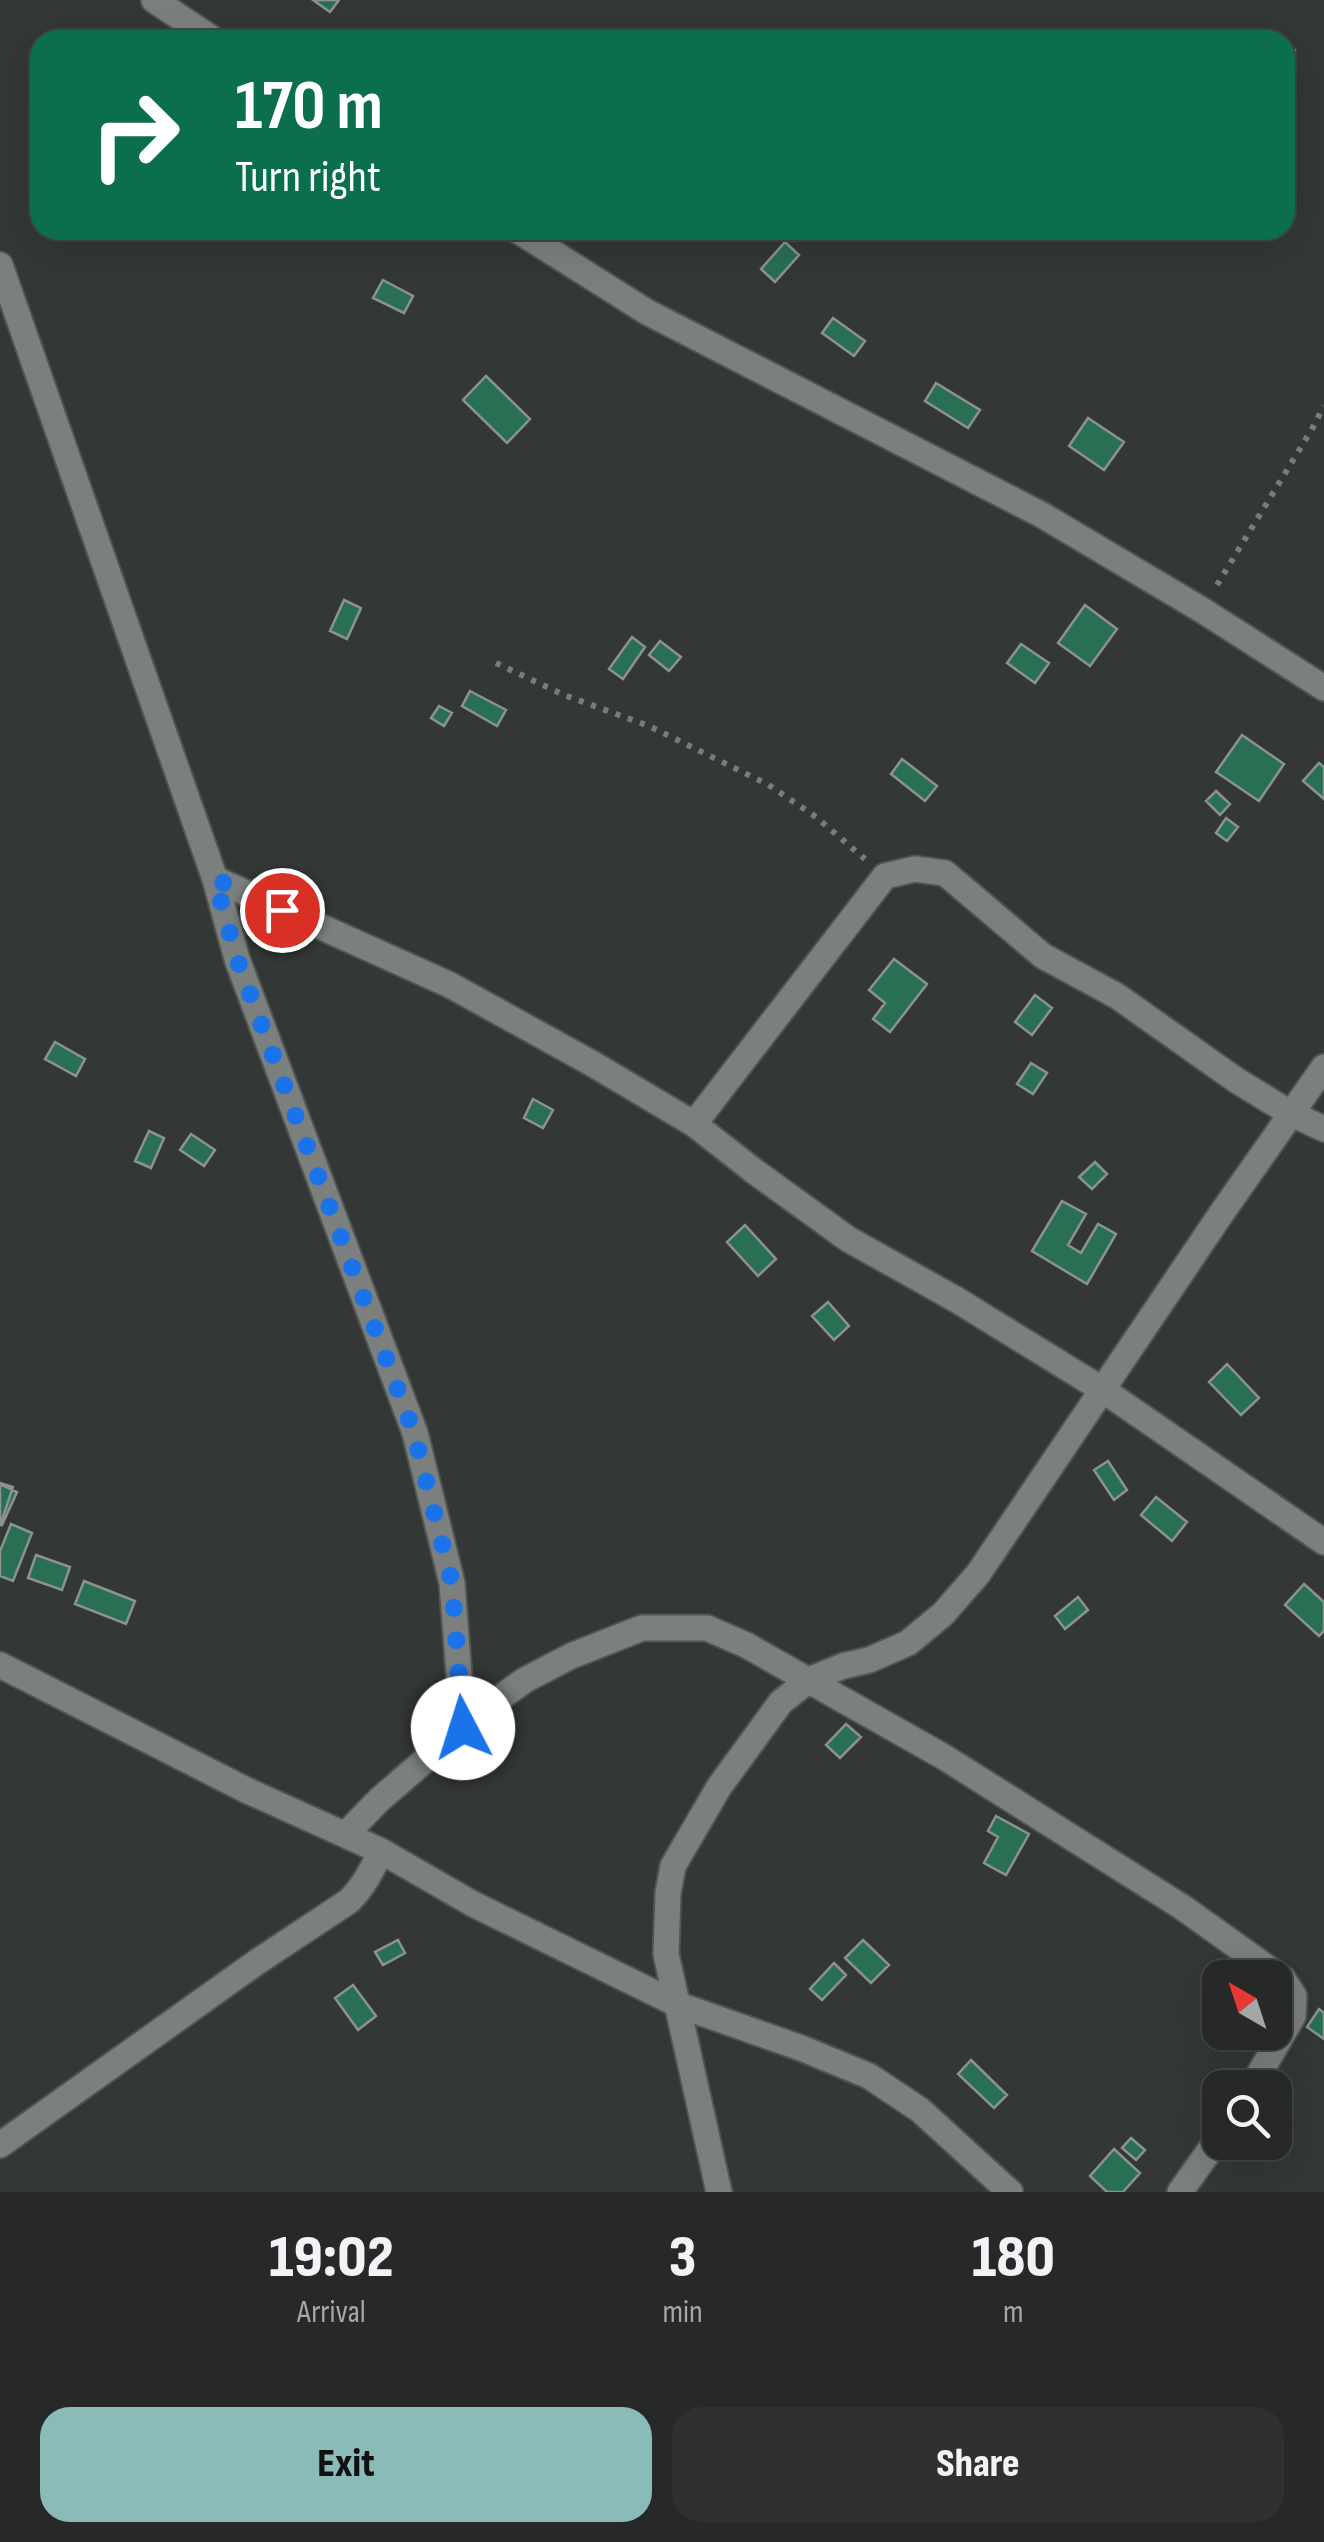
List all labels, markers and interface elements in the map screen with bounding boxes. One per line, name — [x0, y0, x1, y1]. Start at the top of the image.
text: 170 m — [235, 65, 383, 149]
icon: right — [70, 70, 200, 200]
text: Turn right — [235, 150, 381, 205]
pin — [240, 868, 325, 953]
icon: arrive — [255, 883, 310, 938]
position arrow — [411, 1676, 515, 1780]
north arrow — [1202, 1960, 1292, 2050]
map controls — [1202, 1960, 1292, 2160]
button: search — [1202, 2070, 1292, 2160]
text: 19:02 — [269, 2222, 394, 2294]
text: 3 — [669, 2222, 697, 2294]
text: 180 — [972, 2222, 1055, 2294]
text: Arrival — [297, 2293, 366, 2332]
text: min — [663, 2293, 703, 2332]
text: m — [1003, 2293, 1024, 2332]
button: Exit — [40, 2407, 652, 2522]
button: Share — [672, 2407, 1284, 2522]

